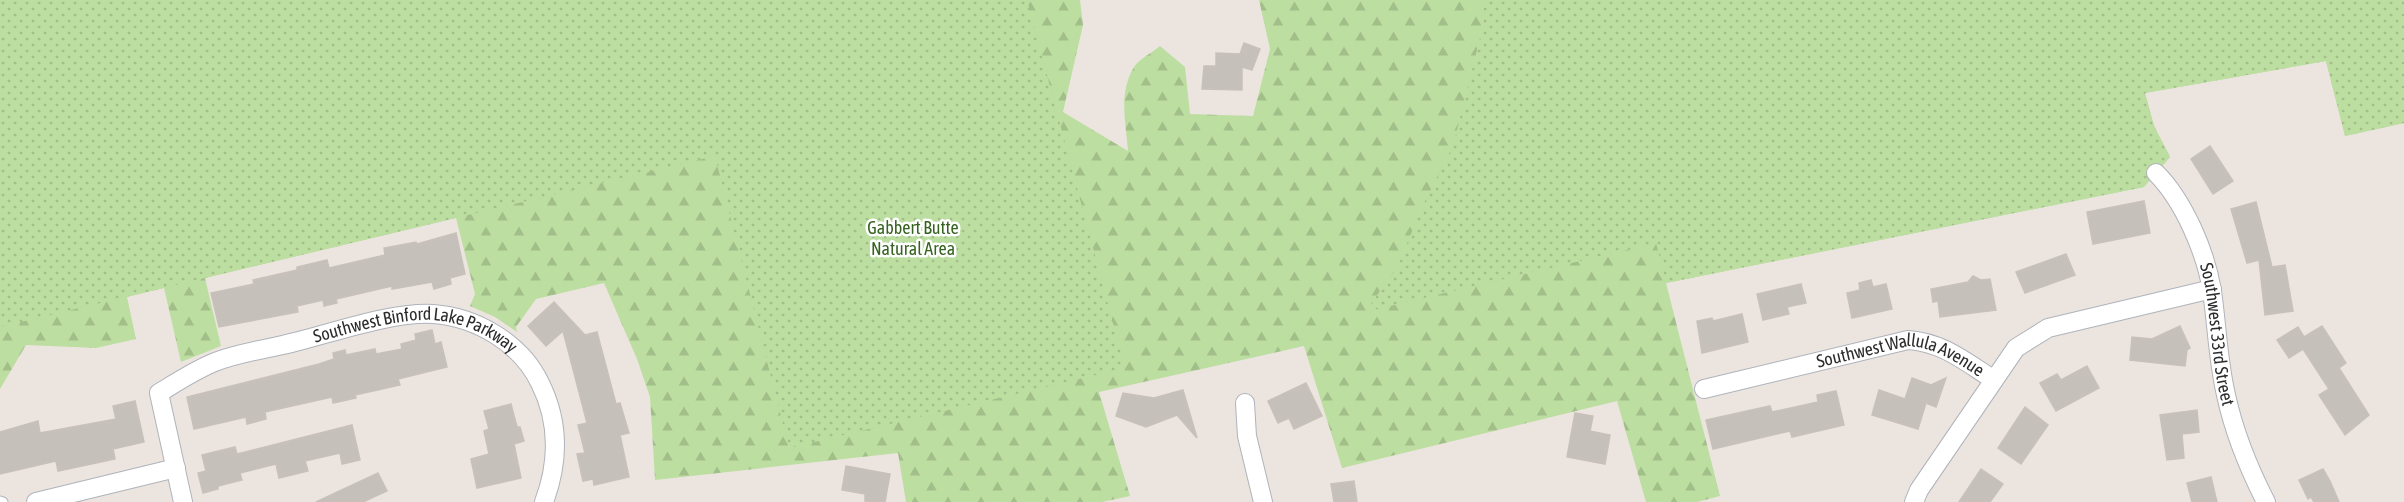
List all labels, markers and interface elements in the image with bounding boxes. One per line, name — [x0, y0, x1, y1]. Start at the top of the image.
park label: Gabbert Butte Natural Area — [867, 217, 959, 259]
street label: Southwest 33rd Street — [2196, 260, 2239, 408]
street label: Southwest Binford Lake Parkway — [311, 303, 522, 357]
street label: Southwest Wallula Avenue — [1814, 329, 1988, 381]

